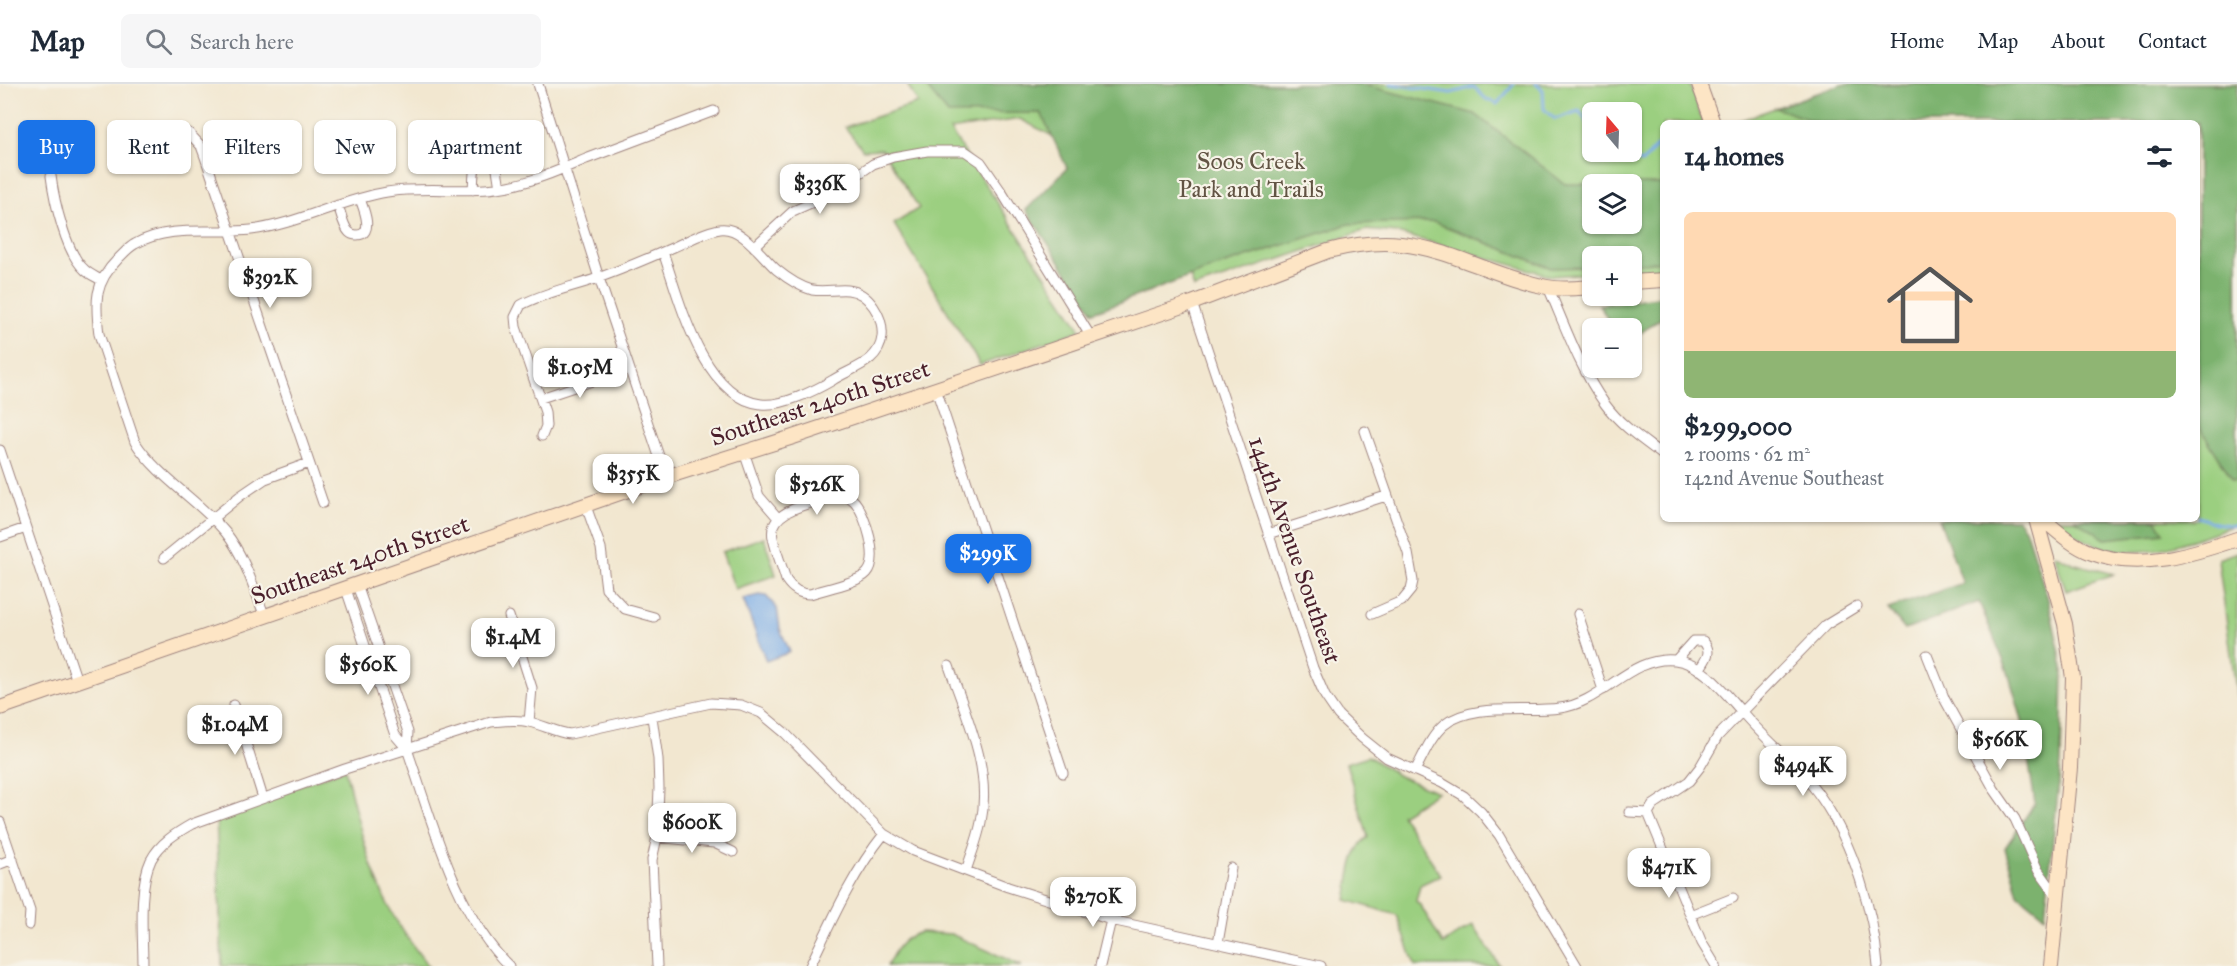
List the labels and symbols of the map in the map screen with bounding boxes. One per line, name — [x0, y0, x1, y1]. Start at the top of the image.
north arrow — [1582, 102, 1642, 162]
park label: Soos Creek Park and Trails — [1178, 146, 1324, 204]
pin: $336K — [778, 164, 862, 215]
pin: $392K — [228, 258, 312, 309]
pin: $1.05M — [531, 348, 629, 399]
street label: Southeast 240th Street — [706, 353, 934, 453]
street label: 144th Avenue Southeast — [1242, 432, 1348, 668]
pin: $355K — [591, 454, 675, 505]
pin: $526K — [775, 465, 859, 516]
street label: Southeast 240th Street — [247, 508, 474, 611]
pin: $299K — [946, 534, 1030, 585]
pin: $1.4M — [471, 618, 555, 669]
pin: $560K — [326, 645, 410, 696]
pin: $1.04M — [186, 705, 284, 756]
pin: $566K — [1958, 720, 2042, 771]
pin: $494K — [1761, 746, 1845, 797]
pin: $600K — [650, 803, 734, 854]
pin: $471K — [1627, 848, 1711, 899]
pin: $270K — [1051, 877, 1135, 928]

